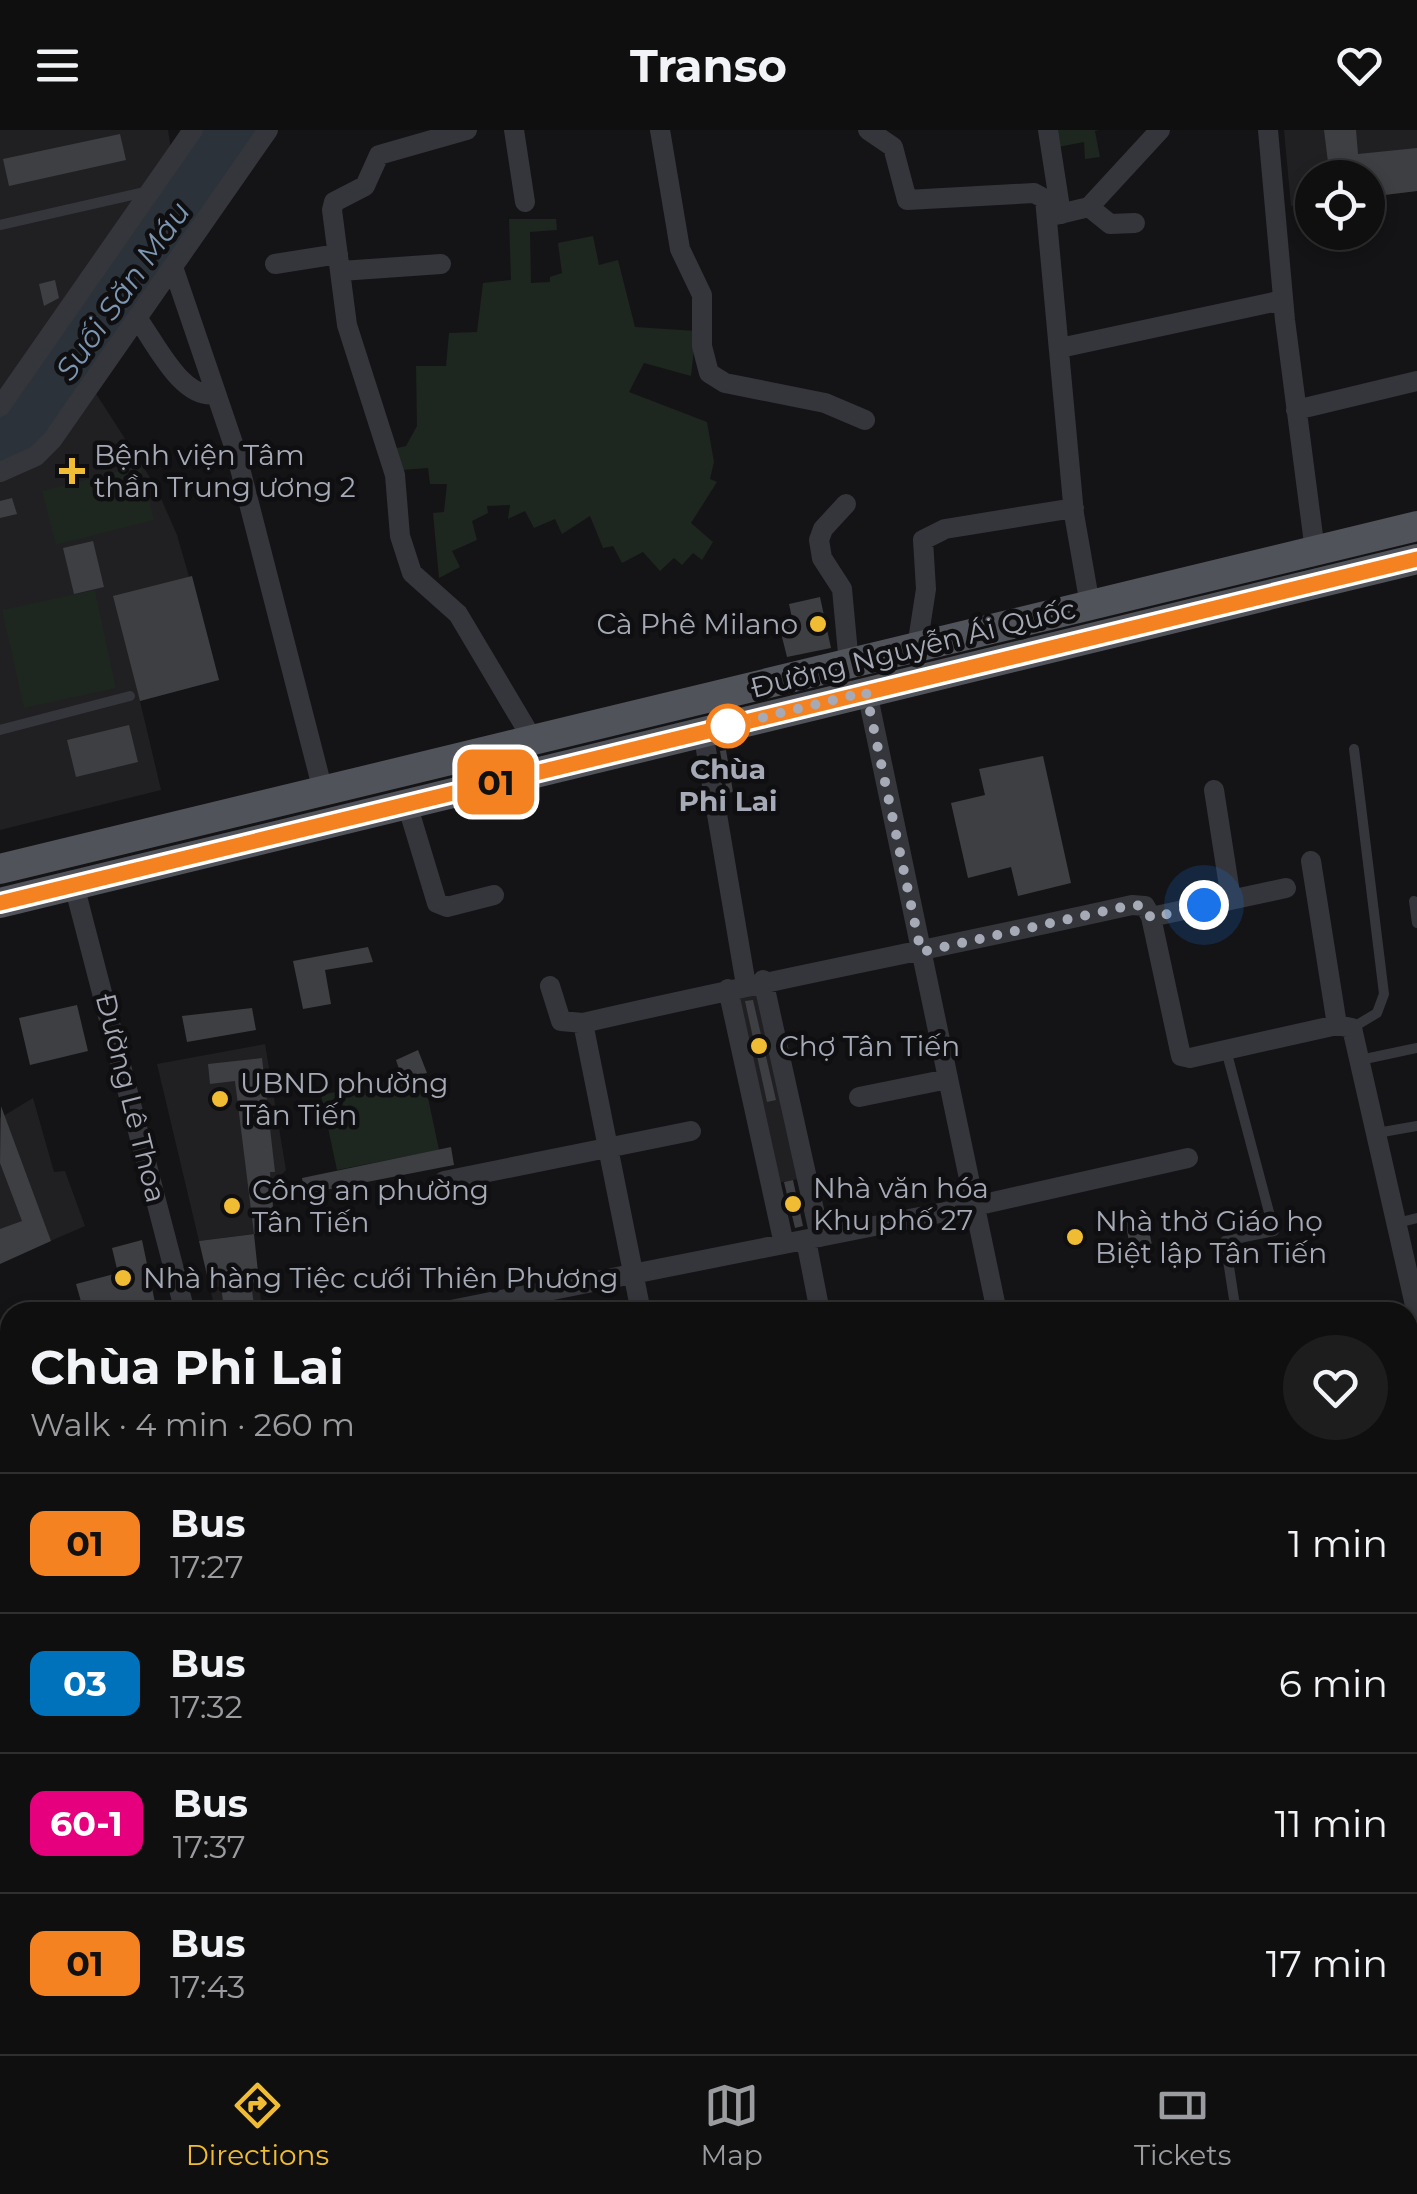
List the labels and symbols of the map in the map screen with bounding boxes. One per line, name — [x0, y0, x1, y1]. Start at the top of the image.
water label: Suối Săn Máu — [47, 194, 198, 387]
place label: Bệnh viện Tâm thần Trung ương 2 — [94, 438, 356, 504]
marker: Bệnh viện Tâm thần Trung ương 2 — [59, 458, 85, 484]
street label: Đường Nguyễn Ái Quốc — [747, 591, 1079, 705]
place label: Cà Phê Milano — [596, 607, 798, 641]
marker: Cà Phê Milano — [807, 613, 829, 635]
marker: Chùa Phi Lai — [707, 705, 749, 747]
line badge: 01 — [451, 750, 541, 814]
place label: Chùa Phi Lai — [679, 752, 777, 818]
your location — [1179, 880, 1229, 930]
street label: Đường Lê Thoa — [89, 990, 173, 1206]
place label: Chợ Tân Tiến — [779, 1029, 960, 1063]
marker: Chợ Tân Tiến — [748, 1035, 770, 1057]
place label: UBND phường Tân Tiến — [240, 1066, 449, 1132]
marker: UBND phường Tân Tiến — [209, 1088, 231, 1110]
place label: Nhà văn hóa Khu phố 27 — [813, 1171, 989, 1237]
place label: Công an phường Tân Tiến — [252, 1173, 489, 1239]
marker: Nhà văn hóa Khu phố 27 — [782, 1193, 804, 1215]
marker: Công an phường Tân Tiến — [221, 1195, 243, 1217]
place label: Nhà thờ Giáo họ Biệt lập Tân Tiến — [1095, 1204, 1327, 1270]
marker: Nhà thờ Giáo họ Biệt lập Tân Tiến — [1064, 1226, 1086, 1248]
place label: Nhà hàng Tiệc cưới Thiên Phương — [143, 1261, 619, 1295]
marker: Nhà hàng Tiệc cưới Thiên Phương — [112, 1267, 134, 1289]

